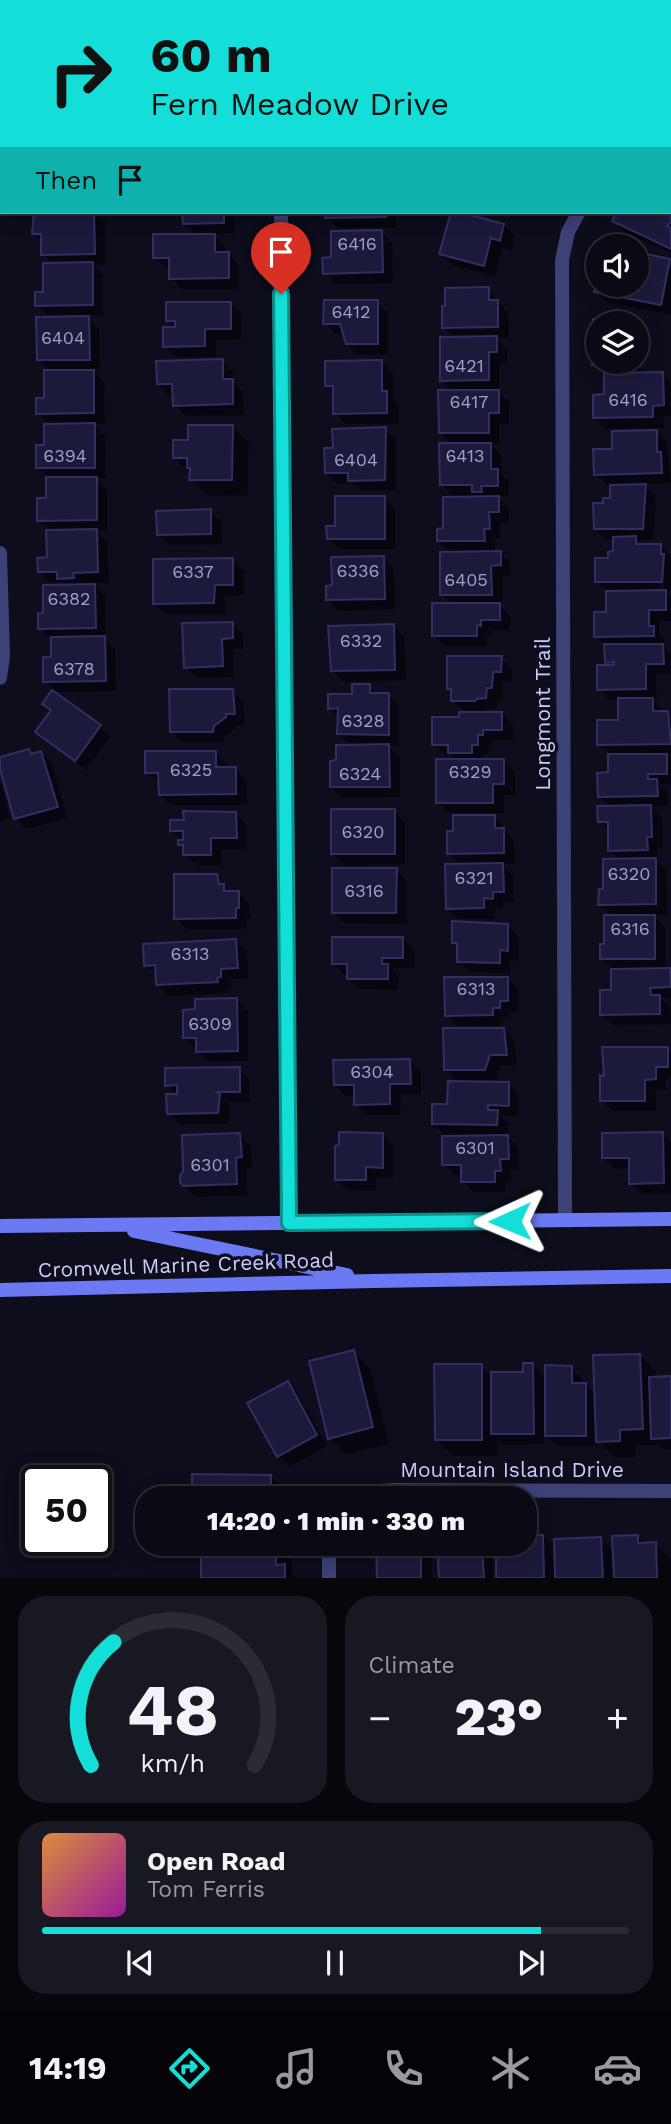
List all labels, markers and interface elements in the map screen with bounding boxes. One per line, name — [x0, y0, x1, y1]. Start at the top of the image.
text: 60 m — [150, 26, 272, 84]
icon: right — [35, 28, 126, 119]
text: Fern Meadow Drive — [150, 85, 449, 123]
icon: arrive — [111, 161, 149, 199]
text: Then — [35, 165, 97, 195]
pin — [251, 222, 311, 294]
icon: arrive — [262, 233, 300, 271]
house number: 6416 — [337, 233, 377, 254]
map controls — [586, 234, 649, 374]
button: sound — [586, 234, 649, 297]
house number: 6412 — [331, 301, 371, 322]
button: layers — [586, 311, 649, 374]
house number: 6404 — [41, 327, 85, 348]
house number: 6421 — [444, 355, 484, 376]
house number: 6416 — [608, 389, 648, 410]
house number: 6417 — [450, 391, 488, 412]
house number: 6394 — [43, 445, 87, 466]
house number: 6413 — [445, 445, 485, 466]
house number: 6404 — [334, 449, 378, 470]
house number: 6336 — [337, 560, 379, 581]
house number: 6337 — [172, 561, 214, 582]
house number: 6405 — [444, 569, 488, 590]
house number: 6382 — [47, 588, 91, 609]
house number: 6332 — [340, 630, 382, 651]
street label: Longmont Trail — [530, 637, 555, 791]
house number: 6378 — [53, 658, 95, 679]
house number: 6328 — [341, 710, 385, 731]
house number: 6325 — [170, 759, 212, 780]
house number: 6329 — [448, 761, 492, 782]
house number: 6324 — [339, 763, 381, 784]
house number: 6320 — [341, 821, 385, 842]
house number: 6320 — [607, 863, 651, 884]
house number: 6321 — [455, 867, 493, 888]
house number: 6316 — [344, 880, 384, 901]
house number: 6316 — [610, 918, 650, 939]
house number: 6313 — [171, 943, 209, 964]
house number: 6313 — [457, 978, 495, 999]
house number: 6309 — [188, 1013, 232, 1034]
house number: 6304 — [350, 1061, 394, 1082]
house number: 6301 — [455, 1137, 495, 1158]
house number: 6301 — [190, 1154, 230, 1175]
position arrow — [473, 1184, 547, 1258]
street label: Cromwell Marine Creek Road — [37, 1247, 335, 1282]
street label: Mountain Island Drive — [400, 1457, 624, 1482]
speed limit sign: 50 — [21, 1465, 112, 1556]
text: 14:20 · 1 min · 330 m — [207, 1506, 465, 1536]
text: Climate — [369, 1652, 455, 1679]
text: 48 — [126, 1668, 219, 1754]
text: 23° — [454, 1687, 543, 1748]
text: − — [369, 1696, 391, 1740]
text: + — [606, 1696, 629, 1740]
text: km/h — [140, 1749, 204, 1778]
text: Open Road — [147, 1846, 285, 1876]
text: Tom Ferris — [147, 1876, 265, 1903]
icon: previous — [121, 1944, 159, 1982]
icon: pause — [316, 1944, 354, 1982]
icon: next — [512, 1944, 550, 1982]
icon: directions — [165, 2044, 214, 2093]
icon: music — [272, 2044, 321, 2093]
icon: phone — [379, 2044, 428, 2093]
icon: climate — [486, 2044, 535, 2093]
icon: car — [593, 2044, 642, 2093]
text: 14:19 — [29, 2049, 107, 2087]

